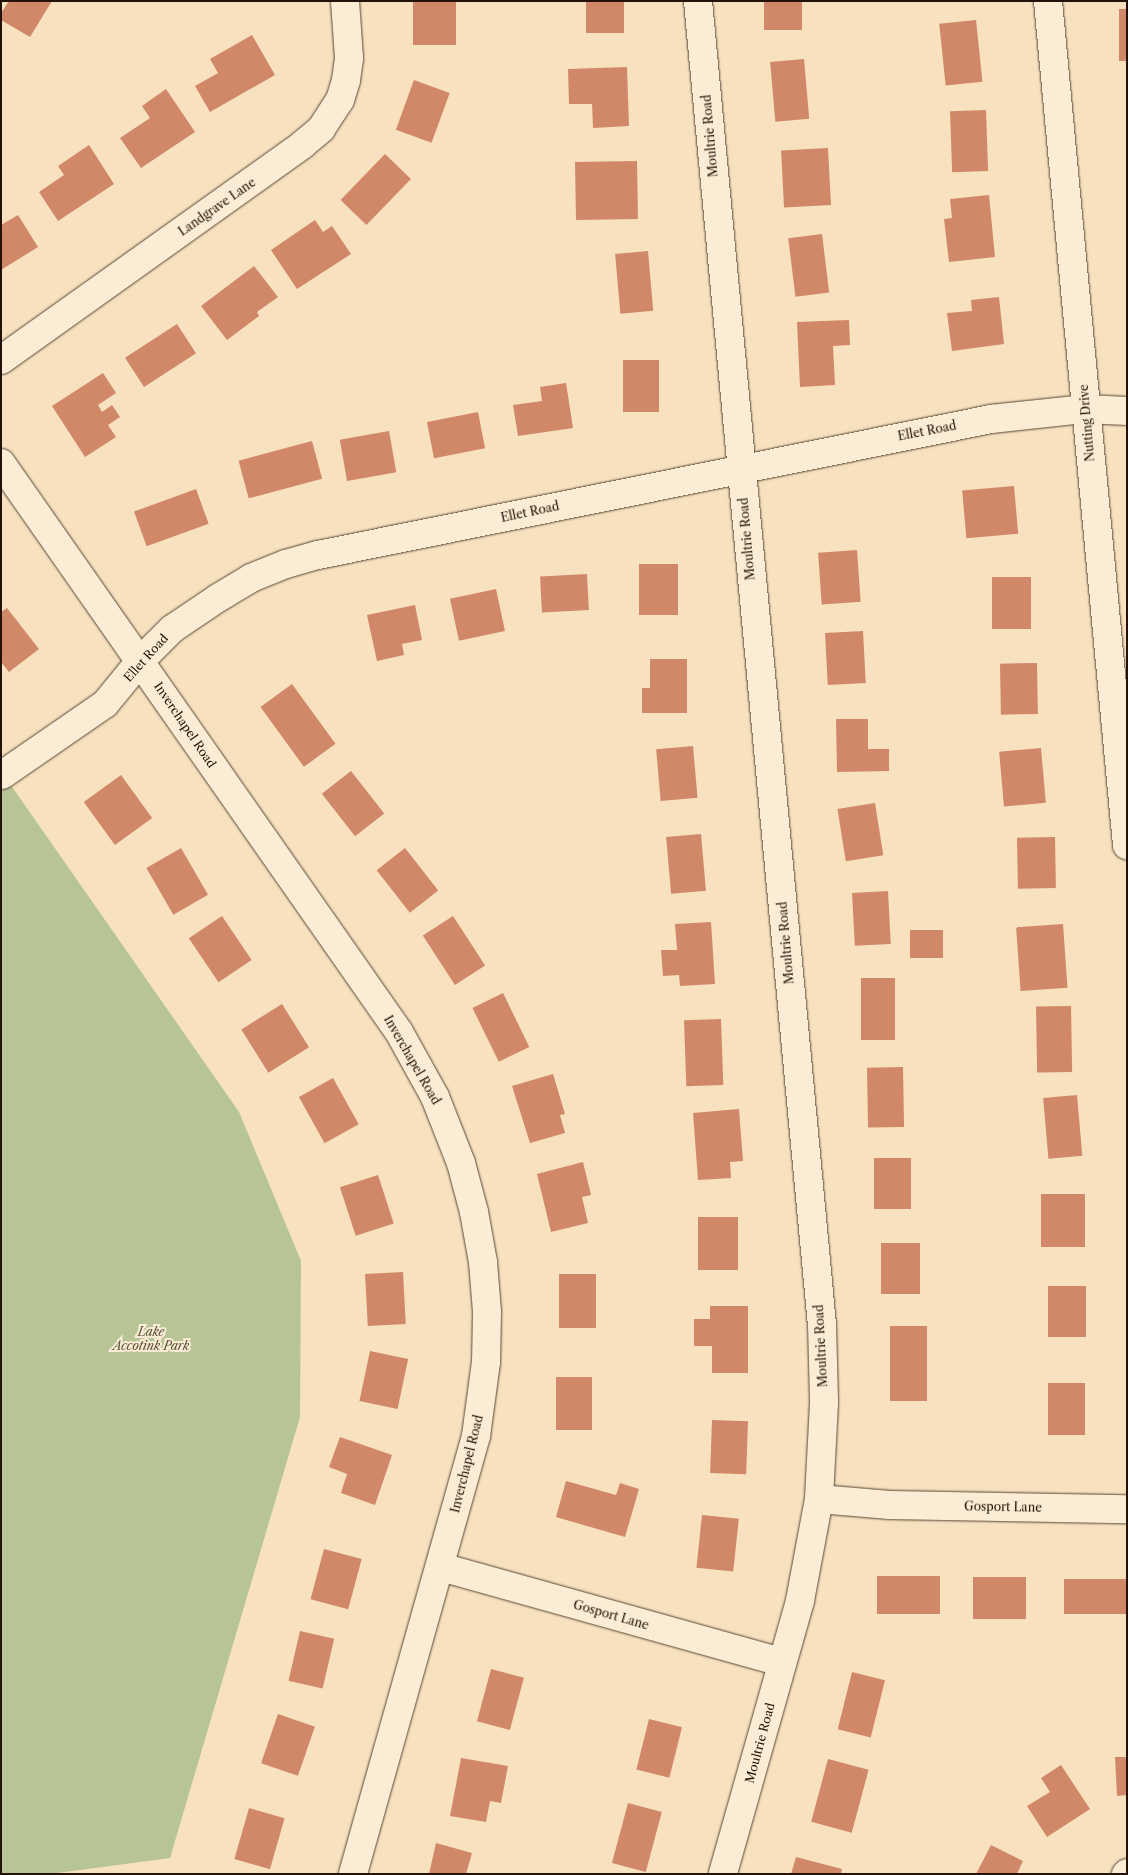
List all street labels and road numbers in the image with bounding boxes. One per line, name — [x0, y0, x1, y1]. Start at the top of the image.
street label: Moultrie Road — [699, 94, 721, 178]
street label: Landgrave Lane — [176, 175, 258, 239]
street label: Nutting Drive — [1076, 384, 1098, 462]
street label: Ellet Road — [897, 418, 957, 444]
street label: Moultrie Road — [736, 497, 758, 581]
street label: Ellet Road — [500, 499, 560, 525]
street label: Ellet Road — [121, 631, 171, 685]
street label: Inverchapel Road — [151, 679, 219, 771]
street label: Moultrie Road — [775, 901, 797, 985]
street label: Inverchapel Road — [381, 1013, 443, 1107]
street label: Moultrie Road — [812, 1304, 830, 1388]
street label: Inverchapel Road — [448, 1414, 486, 1514]
street label: Gosport Lane — [964, 1499, 1042, 1515]
street label: Gosport Lane — [572, 1597, 650, 1633]
street label: Moultrie Road — [742, 1701, 778, 1785]

